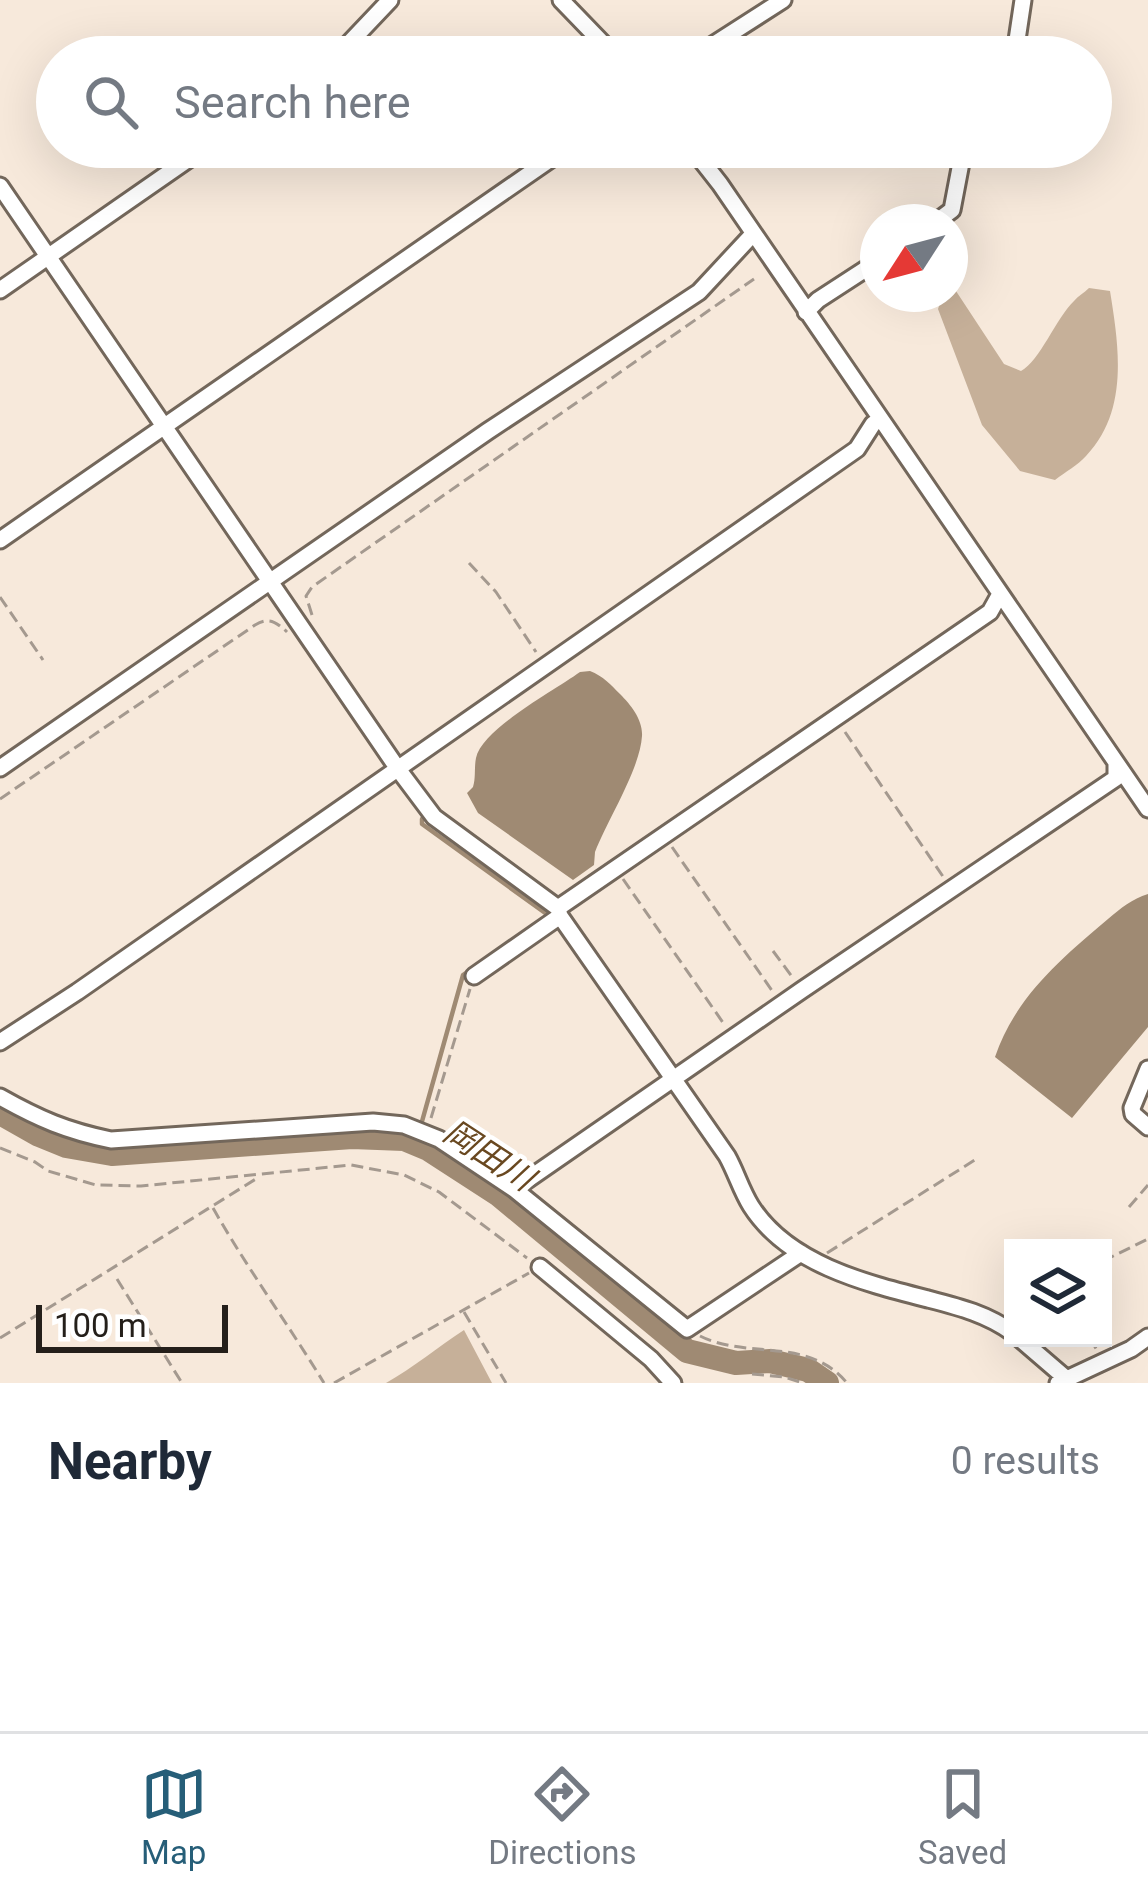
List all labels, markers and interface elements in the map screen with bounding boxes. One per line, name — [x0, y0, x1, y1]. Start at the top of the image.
search box — [36, 36, 1112, 168]
icon: search — [78, 69, 144, 135]
text: Search here — [174, 76, 411, 129]
north arrow — [860, 204, 968, 312]
water label: 岡田川 — [437, 1112, 544, 1200]
map controls — [1004, 1239, 1112, 1347]
button: layers — [1004, 1239, 1112, 1347]
scale bar — [36, 1299, 228, 1352]
text: 100 m — [54, 1306, 147, 1345]
text: Nearby — [48, 1432, 212, 1491]
text: 0 results — [951, 1438, 1100, 1484]
tab: Map — [141, 1761, 207, 1872]
tab: Directions — [488, 1761, 637, 1872]
tab: Saved — [918, 1761, 1007, 1872]

